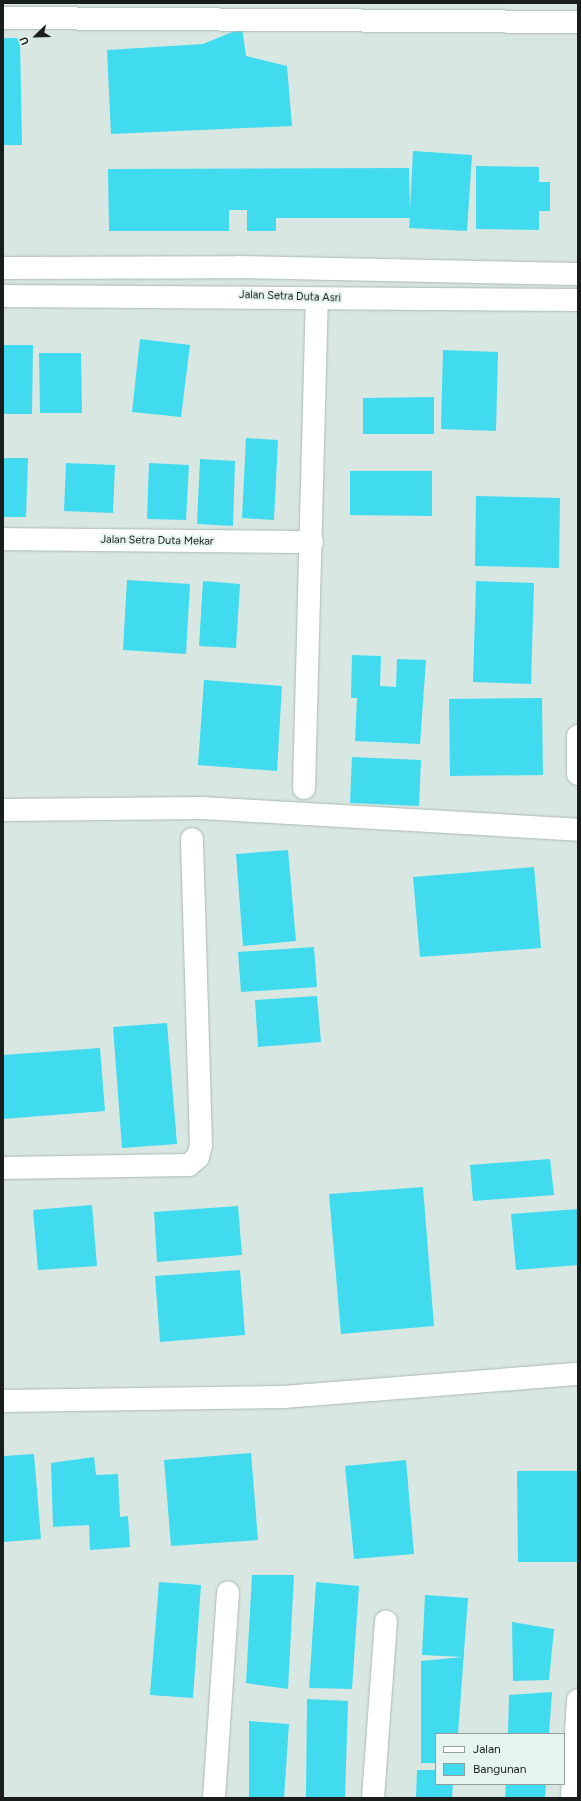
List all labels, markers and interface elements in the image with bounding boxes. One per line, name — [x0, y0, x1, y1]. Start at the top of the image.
north arrow — [16, 16, 56, 56]
text: U — [17, 35, 32, 47]
street label: Jalan Setra Duta Asri — [239, 289, 341, 305]
street label: Jalan Setra Duta Mekar — [100, 533, 214, 549]
legend — [435, 1733, 565, 1785]
text: Jalan — [473, 1742, 501, 1756]
text: Bangunan — [473, 1762, 526, 1776]

